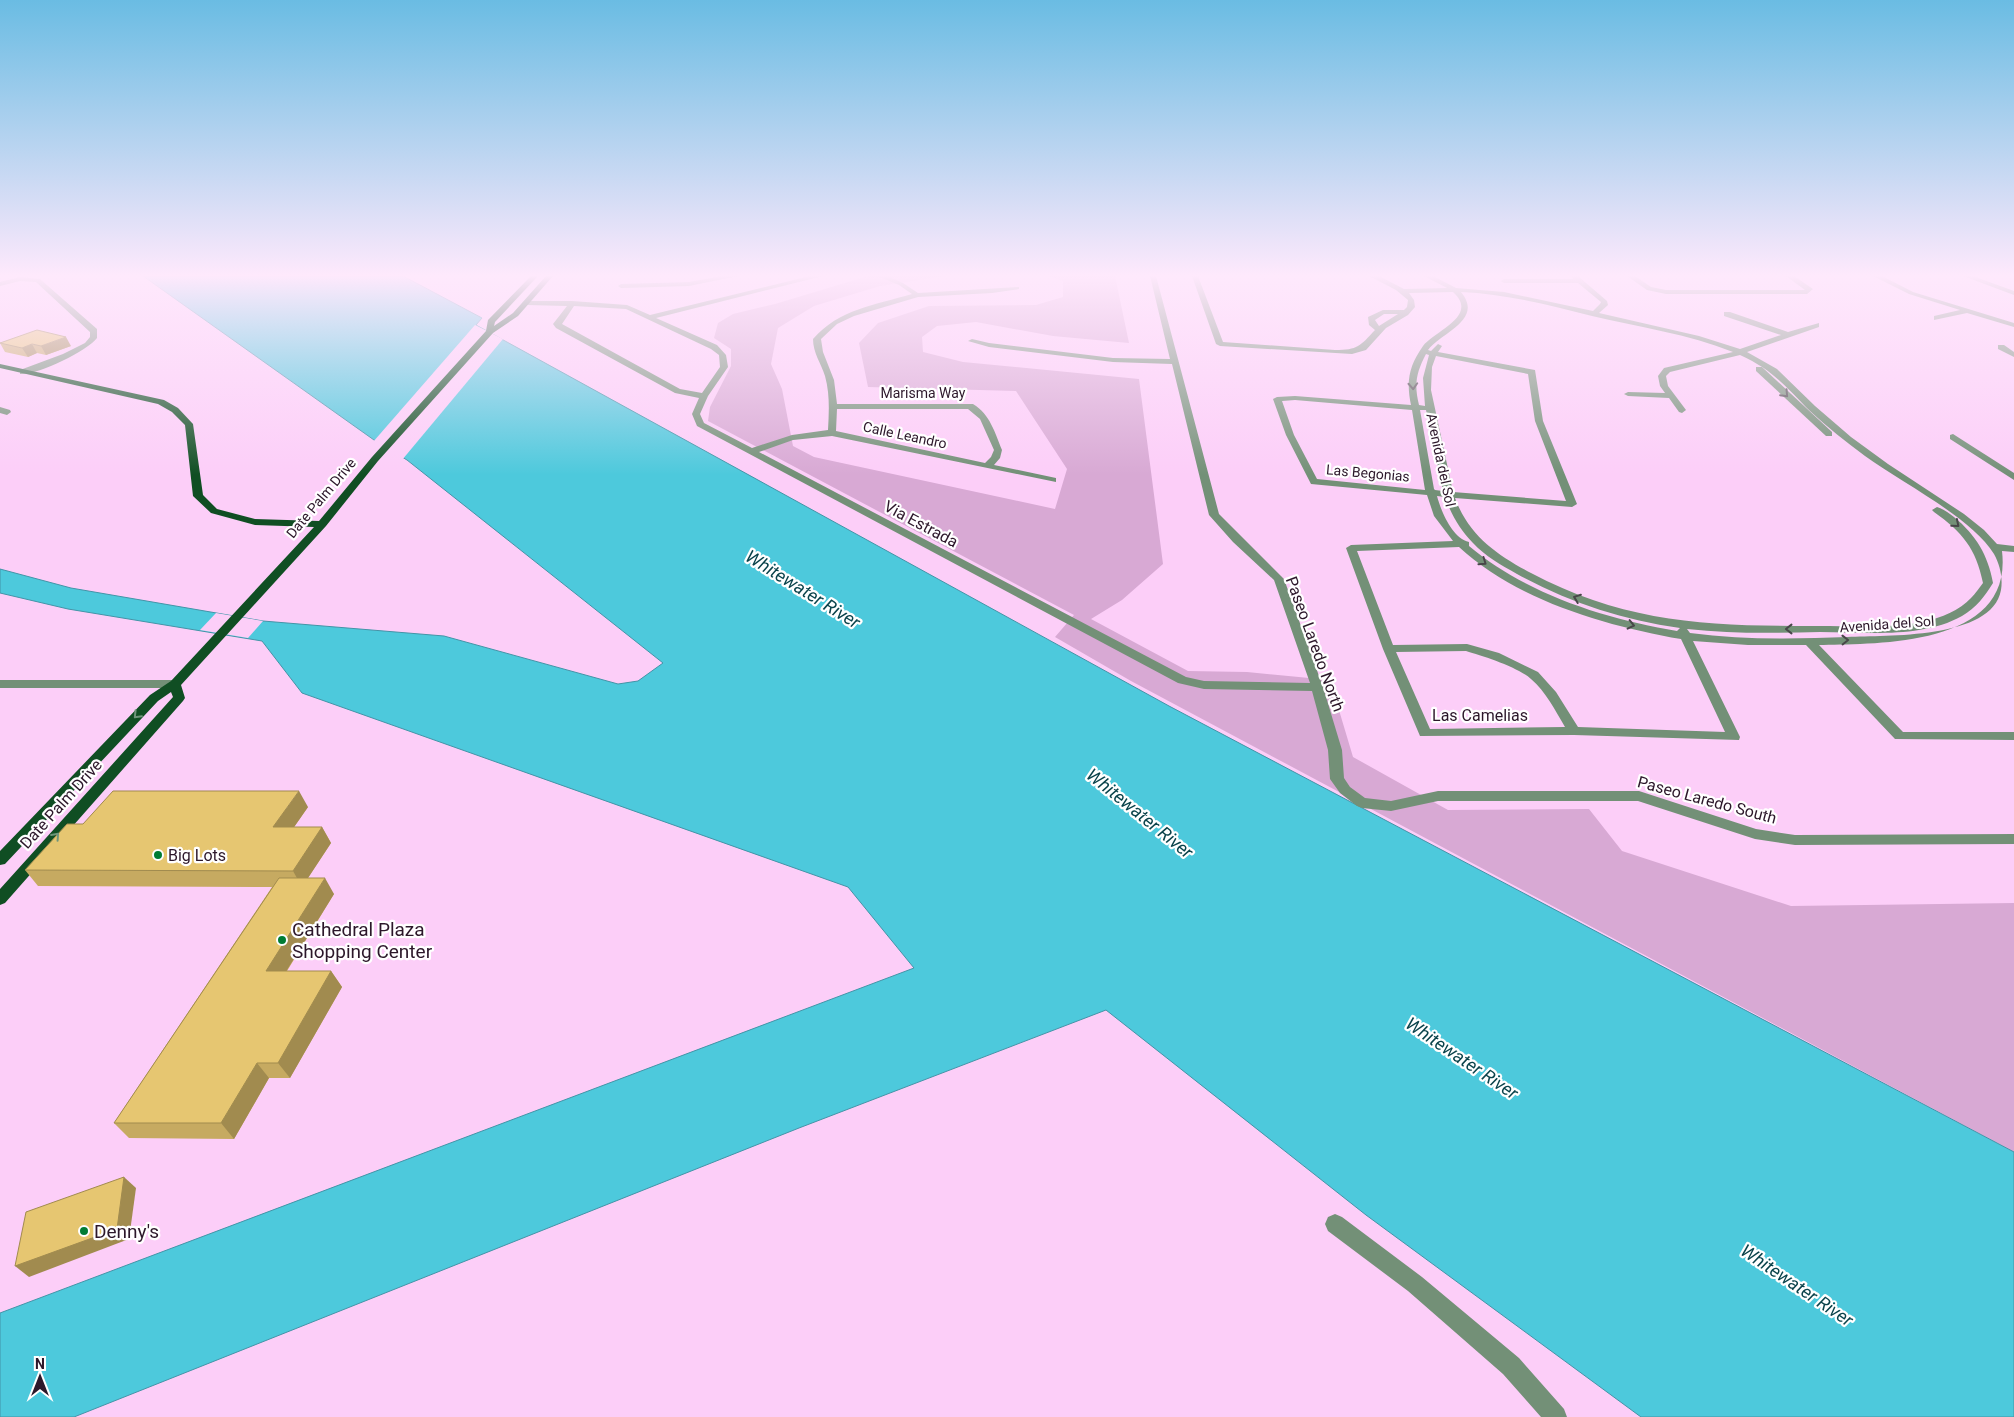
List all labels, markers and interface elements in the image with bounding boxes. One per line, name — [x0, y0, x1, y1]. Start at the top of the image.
one-way arrow — [1407, 382, 1418, 390]
street label: Marisma Way — [881, 385, 966, 401]
one-way arrow — [1779, 389, 1788, 398]
street label: Avenida del Sol — [1423, 412, 1459, 508]
street label: Calle Leandro — [862, 418, 948, 452]
street label: Date Palm Drive — [283, 455, 359, 541]
street label: Las Begonias — [1326, 461, 1410, 485]
street label: Via Estrada — [881, 497, 961, 551]
one-way arrow — [1950, 519, 1959, 527]
water label: Whitewater River — [742, 545, 865, 633]
one-way arrow — [1477, 556, 1487, 565]
street label: Paseo Laredo North — [1282, 574, 1348, 714]
one-way arrow — [1573, 594, 1582, 604]
street label: Avenida del Sol — [1839, 613, 1935, 635]
one-way arrow — [1627, 619, 1636, 630]
one-way arrow — [1784, 624, 1792, 634]
one-way arrow — [1841, 635, 1849, 646]
street label: Las Camelias — [1432, 706, 1528, 725]
one-way arrow — [134, 709, 143, 718]
street label: Date Palm Drive — [16, 755, 106, 853]
water label: Whitewater River — [1083, 764, 1198, 863]
street label: Paseo Laredo South — [1635, 772, 1779, 828]
one-way arrow — [50, 833, 59, 842]
place label: Big Lots — [168, 846, 226, 865]
marker: Big Lots — [152, 849, 164, 861]
place label: Cathedral Plaza Shopping Center — [292, 918, 433, 963]
marker: Cathedral Plaza Shopping Center — [276, 934, 288, 946]
water label: Whitewater River — [1402, 1013, 1523, 1104]
place label: Denny's — [94, 1220, 159, 1243]
marker: Denny's — [78, 1225, 90, 1237]
water label: Whitewater River — [1737, 1240, 1858, 1331]
north arrow — [15, 1352, 65, 1402]
text: N — [35, 1356, 45, 1372]

